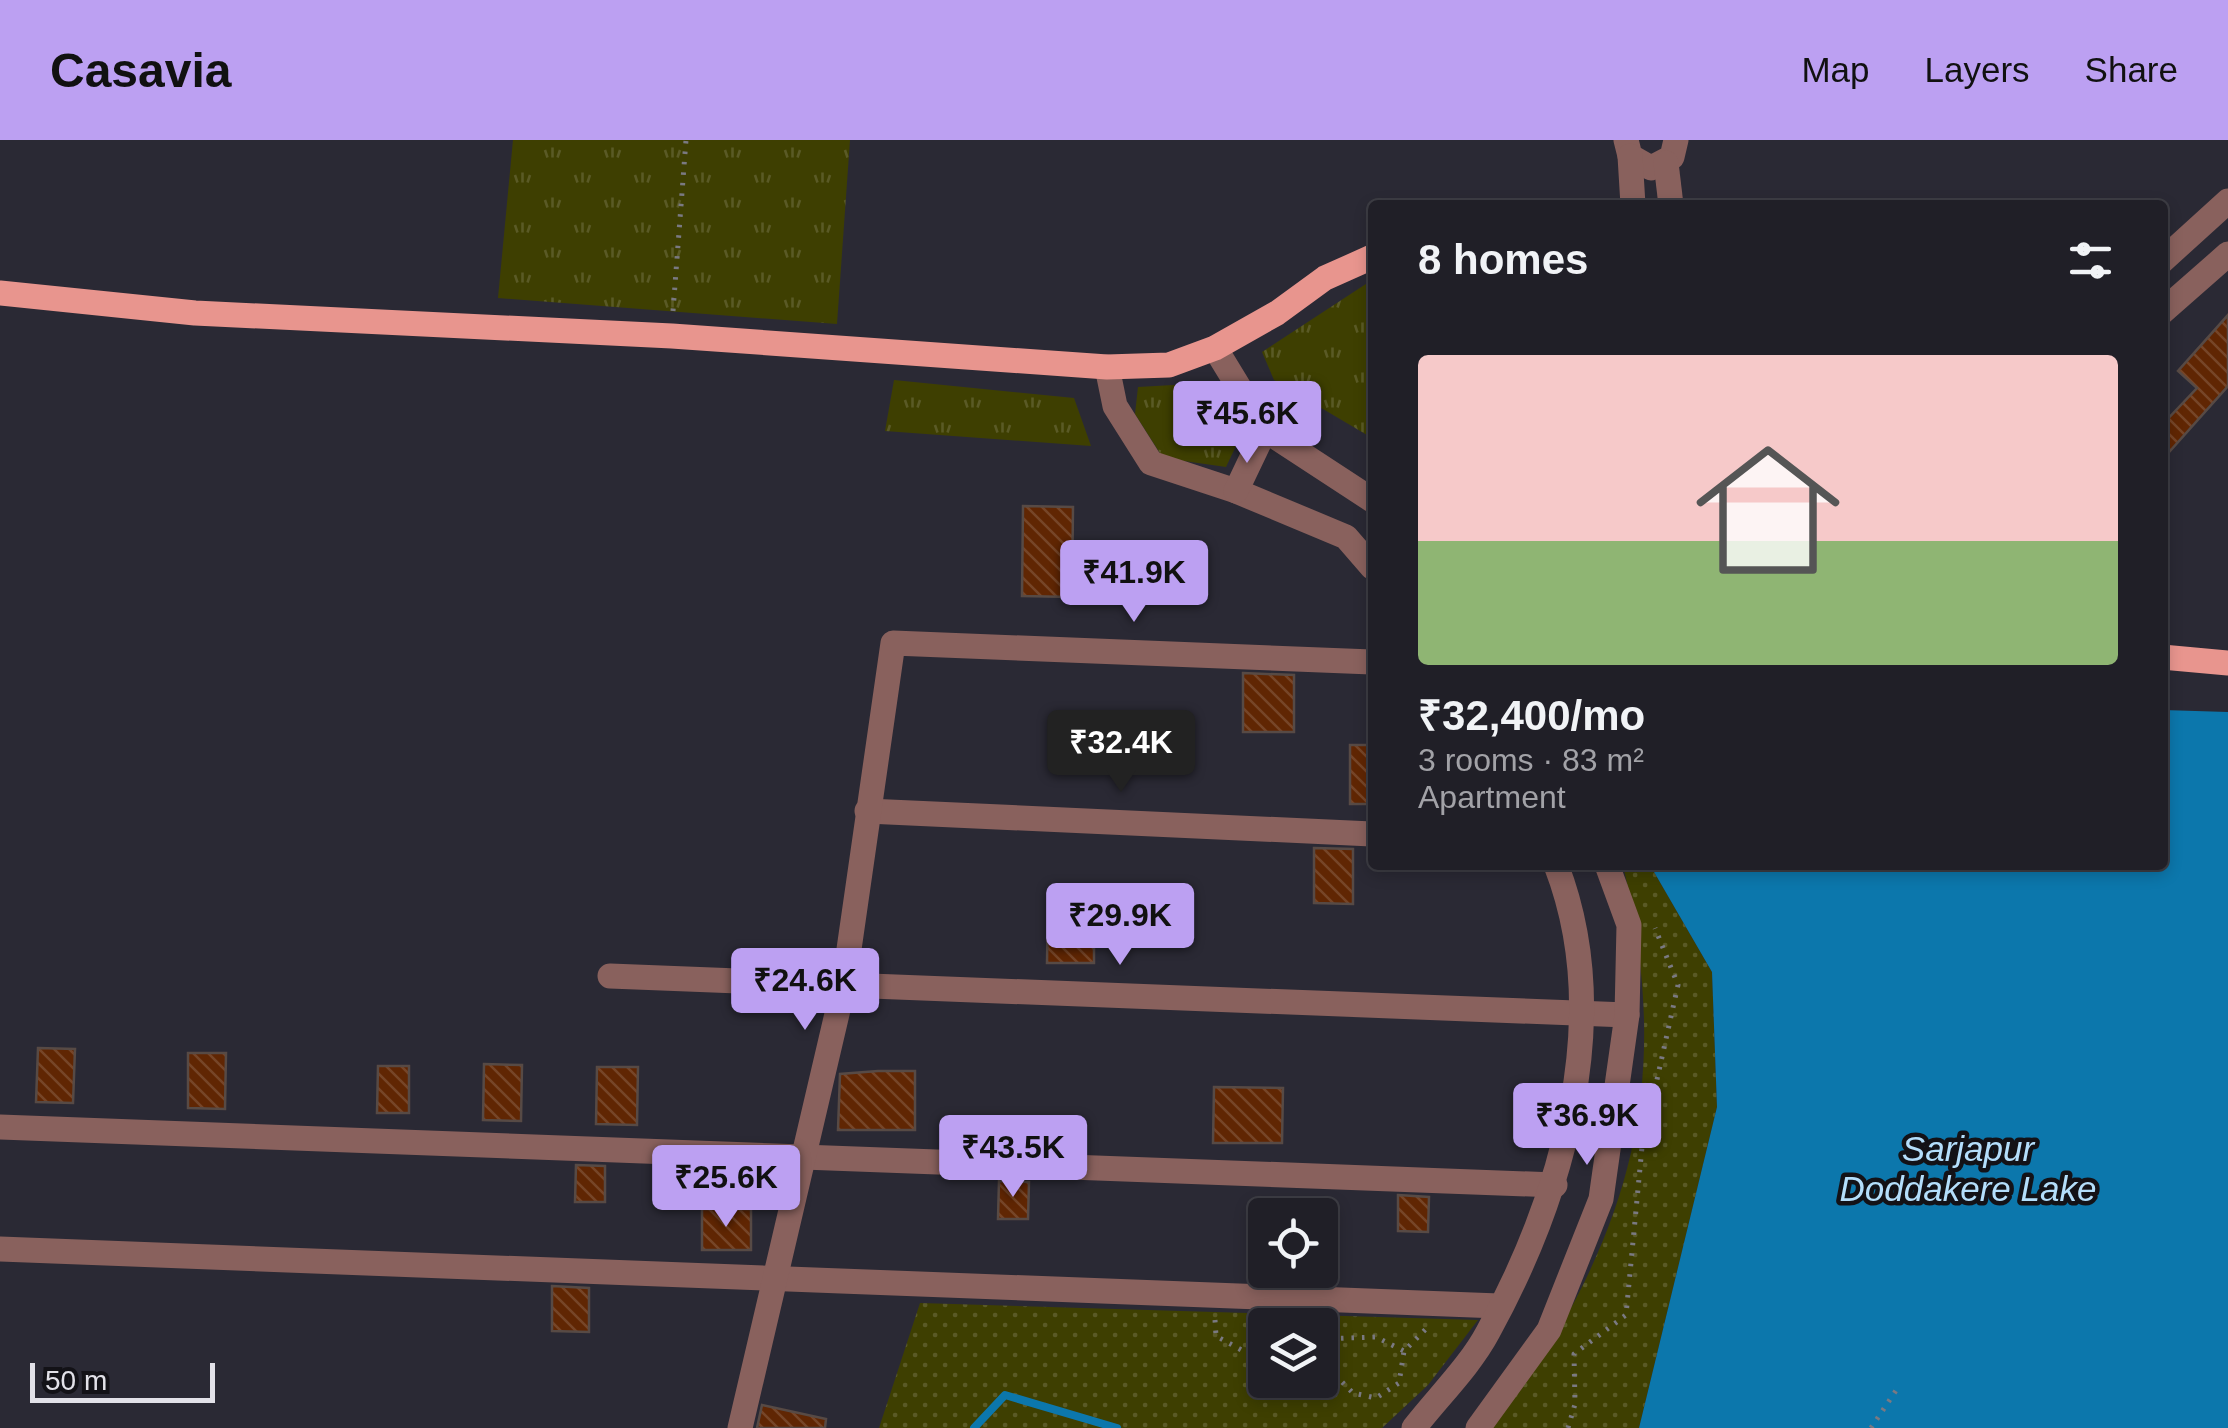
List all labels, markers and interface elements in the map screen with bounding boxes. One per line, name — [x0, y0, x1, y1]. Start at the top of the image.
text: Casavia — [50, 44, 231, 97]
text: Map — [1801, 50, 1870, 89]
text: Layers — [1925, 50, 2030, 89]
text: Share — [2085, 50, 2178, 89]
icon: filters — [2063, 233, 2118, 288]
text: 8 homes — [1418, 236, 1588, 283]
pin: ₹45.6K — [1166, 381, 1328, 466]
text: ₹45.6K — [1195, 395, 1299, 431]
icon: home — [1678, 420, 1858, 600]
pin: ₹41.9K — [1053, 540, 1215, 625]
text: ₹41.9K — [1082, 554, 1186, 590]
text: ₹32,400/mo — [1418, 692, 1645, 739]
pin: ₹32.4K — [1040, 710, 1202, 795]
text: ₹32.4K — [1069, 724, 1173, 760]
text: 3 rooms · 83 m² — [1418, 742, 1644, 778]
text: Apartment — [1418, 779, 1566, 815]
pin: ₹29.9K — [1039, 883, 1201, 968]
text: ₹29.9K — [1068, 897, 1172, 933]
pin: ₹24.6K — [724, 948, 886, 1033]
text: ₹24.6K — [753, 962, 857, 998]
pin: ₹36.9K — [1506, 1083, 1668, 1168]
text: ₹36.9K — [1535, 1097, 1639, 1133]
pin: ₹43.5K — [932, 1115, 1094, 1200]
text: ₹43.5K — [961, 1129, 1065, 1165]
water label: Sarjapur Doddakere Lake — [1840, 1129, 2096, 1208]
pin: ₹25.6K — [645, 1145, 807, 1230]
text: ₹25.6K — [674, 1159, 778, 1195]
map controls — [1248, 1198, 1338, 1398]
button: locate — [1248, 1198, 1338, 1288]
button: layers — [1248, 1308, 1338, 1398]
scale bar — [30, 1358, 215, 1402]
text: 50 m — [45, 1365, 107, 1396]

